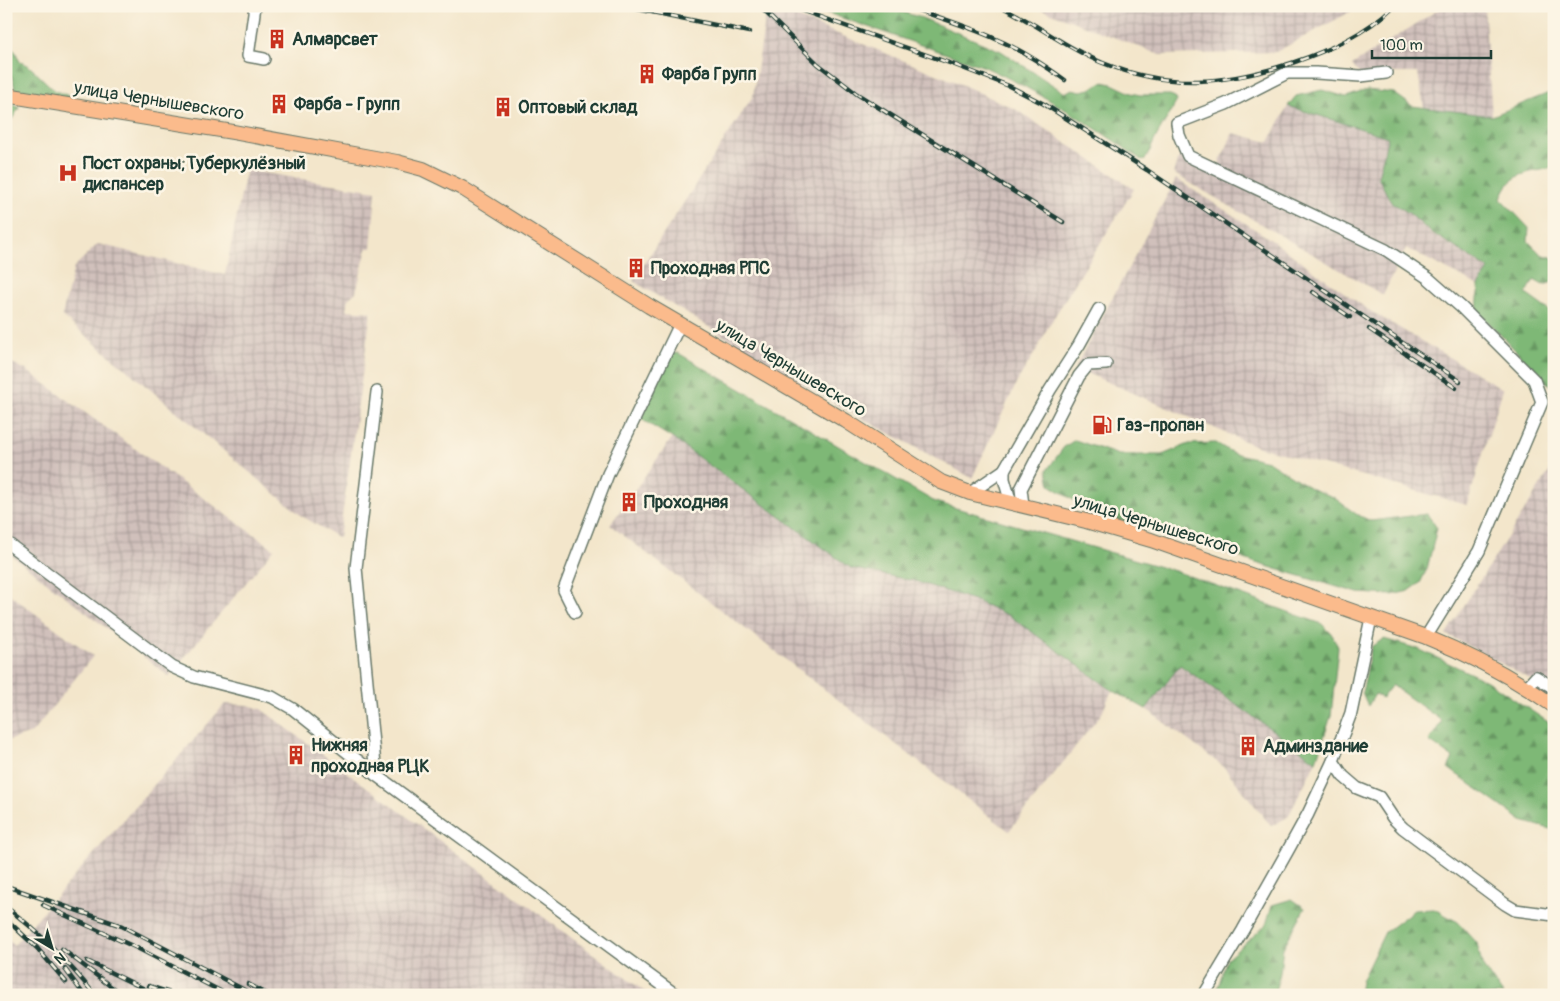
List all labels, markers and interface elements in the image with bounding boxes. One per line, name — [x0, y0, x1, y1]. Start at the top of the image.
building icon: Алмарсвет — [266, 28, 288, 50]
place label: Алмарсвет — [292, 28, 379, 51]
scale bar — [1372, 28, 1491, 60]
text: 100 m — [1380, 36, 1423, 55]
building icon: Фарба Групп — [636, 63, 658, 85]
place label: Фарба Групп — [661, 63, 757, 86]
street label: улица Чернышевского — [71, 76, 246, 126]
building icon: Фарба - Групп — [268, 93, 290, 115]
place label: Фарба - Групп — [293, 93, 400, 116]
building icon: Оптовый склад — [492, 96, 514, 118]
place label: Оптовый склад — [518, 96, 638, 119]
place label: Пост охраны;Туберкулёзный диспансер — [82, 152, 306, 196]
hospital icon: Пост охраны;Туберкулёзный диспансер — [57, 162, 79, 184]
building icon: Проходная РПС — [625, 257, 647, 279]
place label: Проходная РПС — [651, 257, 770, 280]
street label: улица Чернышевского — [711, 313, 871, 422]
fuel station icon: Газ-пропан — [1091, 414, 1113, 436]
place label: Газ-пропан — [1117, 414, 1204, 437]
street label: улица Чернышевского — [1070, 489, 1242, 561]
building icon: Проходная — [618, 491, 640, 513]
place label: Проходная — [644, 491, 728, 514]
place label: Нижняя проходная РЦК — [311, 734, 430, 778]
building icon: Админздание — [1237, 735, 1259, 757]
place label: Админздание — [1263, 735, 1369, 758]
building icon: Нижняя проходная РЦК — [285, 744, 307, 766]
north arrow — [28, 924, 78, 974]
text: N — [51, 948, 69, 967]

